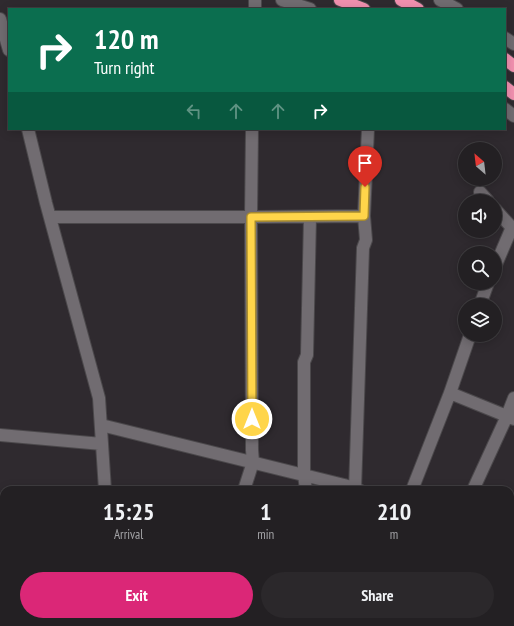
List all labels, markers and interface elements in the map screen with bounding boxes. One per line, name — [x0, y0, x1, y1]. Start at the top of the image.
text: 120 m — [94, 20, 158, 57]
icon: right — [28, 24, 80, 76]
text: Turn right — [94, 56, 154, 79]
icon: left — [183, 100, 205, 122]
icon: ahead — [225, 100, 247, 122]
icon: ahead — [267, 100, 289, 122]
icon: right — [309, 100, 331, 122]
north arrow — [458, 142, 502, 186]
map controls — [458, 142, 502, 342]
pin — [348, 146, 382, 187]
icon: arrive — [354, 152, 376, 174]
button: sound — [458, 194, 502, 238]
button: search — [458, 246, 502, 290]
button: layers — [458, 298, 502, 342]
position arrow — [231, 398, 273, 440]
text: 15:25 — [103, 496, 155, 527]
text: 1 — [260, 496, 271, 527]
text: 210 — [377, 496, 411, 527]
text: Arrival — [114, 526, 143, 543]
text: min — [257, 526, 274, 543]
text: m — [390, 526, 398, 543]
button: Exit — [20, 572, 253, 618]
button: Share — [261, 572, 494, 618]

